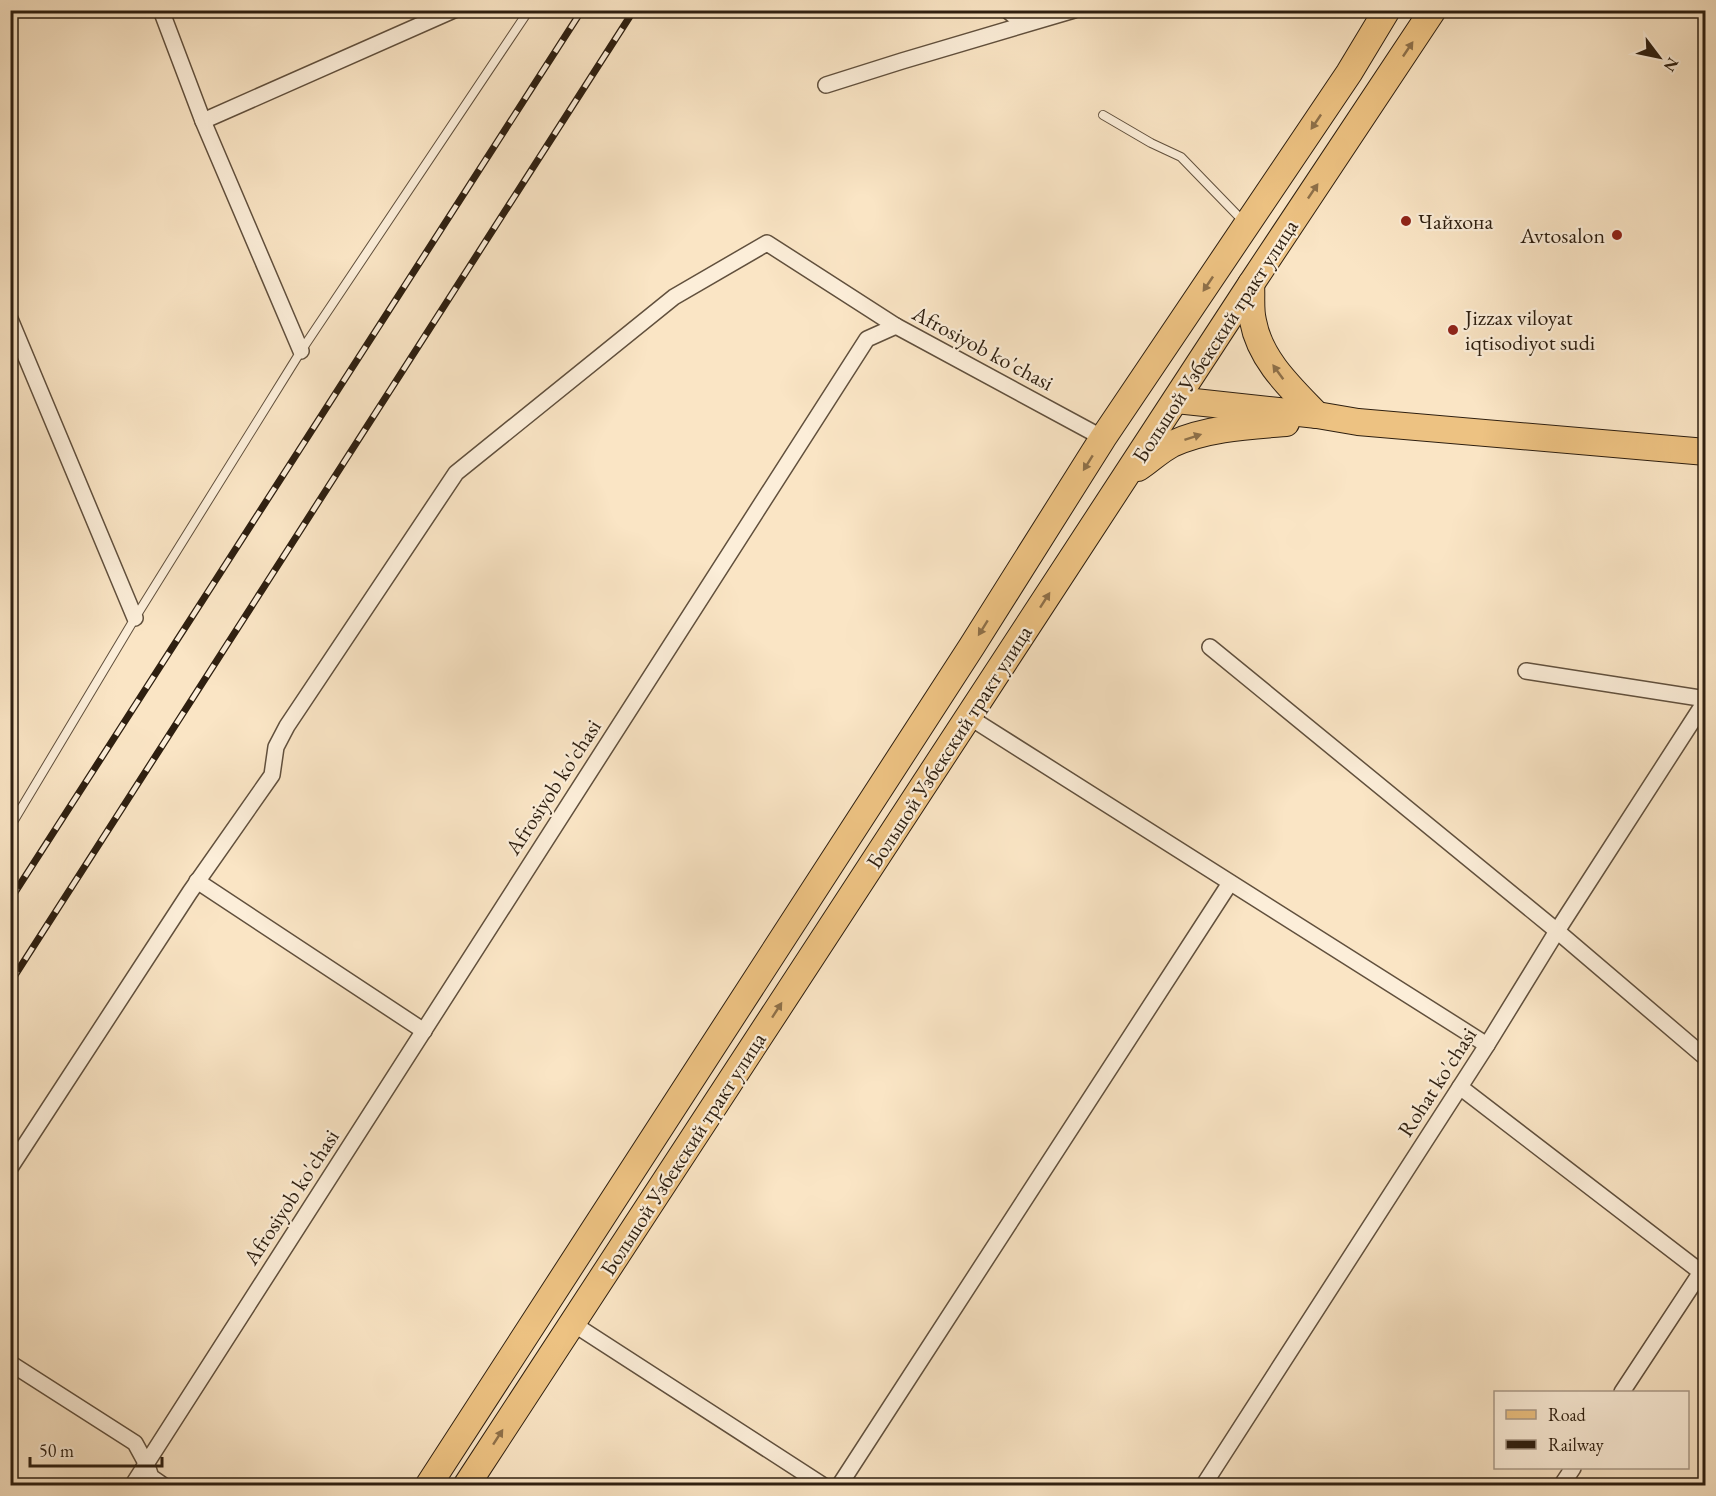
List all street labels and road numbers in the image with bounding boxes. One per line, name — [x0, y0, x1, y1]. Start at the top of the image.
street label: Большой Узбекский тракт улица — [1125, 214, 1305, 468]
street label: Afrosiyob ko'chasi — [907, 298, 1059, 397]
street label: Большой Узбекский тракт улица — [859, 620, 1039, 874]
street label: Afrosiyob ko'chasi — [498, 714, 608, 861]
street label: Rohat ko'chasi — [1391, 1022, 1483, 1142]
street label: Большой Узбекский тракт улица — [593, 1027, 773, 1281]
street label: Afrosiyob ko'chasi — [236, 1124, 346, 1271]

